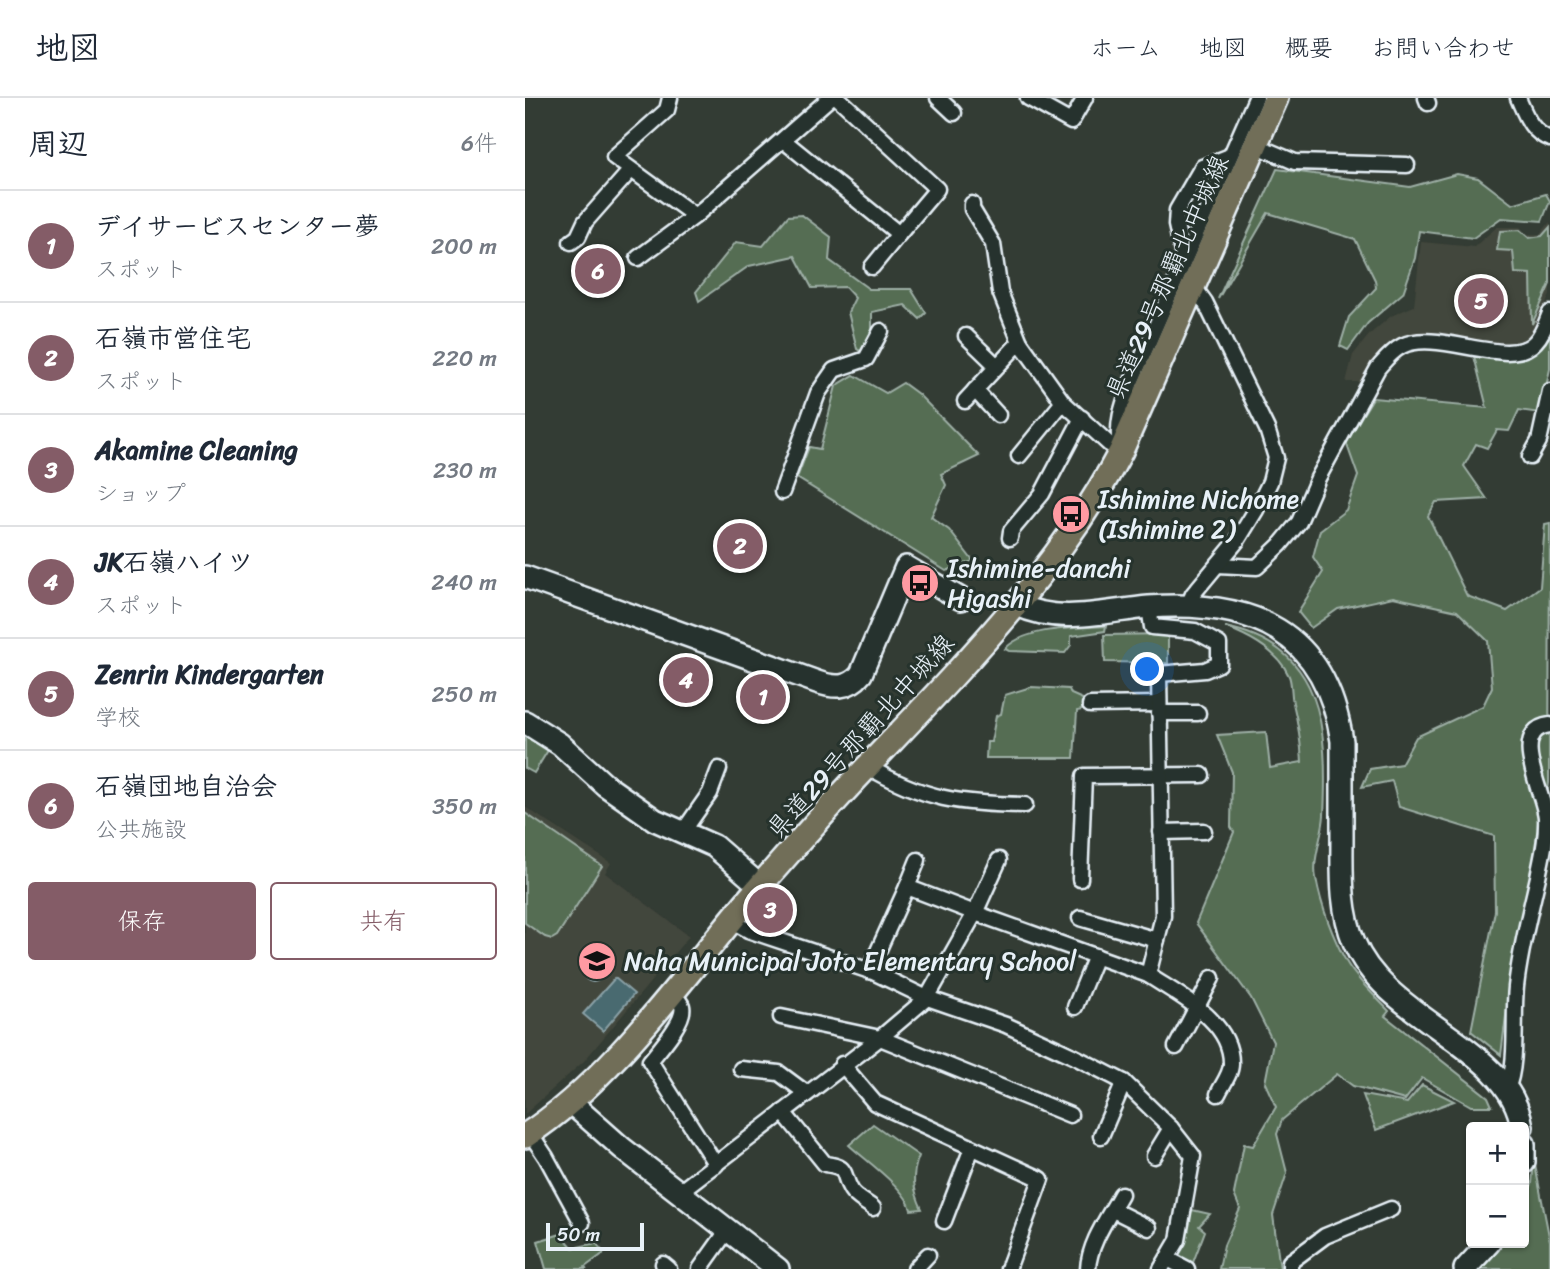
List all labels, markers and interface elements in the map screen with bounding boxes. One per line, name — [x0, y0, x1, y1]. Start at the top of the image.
text: 地図 — [35, 19, 101, 77]
text: ホーム — [1090, 27, 1161, 69]
text: 地図 — [1199, 27, 1247, 69]
text: 概要 — [1285, 27, 1333, 69]
text: お問い合わせ — [1371, 27, 1515, 69]
text: 周辺 — [28, 117, 88, 171]
text: 6件 — [461, 123, 497, 164]
street label: 県道29号那覇北中城線 — [1092, 147, 1242, 407]
text: デイサービスセンター夢 — [95, 203, 380, 249]
text: 1 — [46, 226, 56, 267]
text: 200 m — [431, 226, 497, 267]
pin: 6 — [575, 245, 621, 297]
text: スポット — [95, 249, 187, 290]
pin: 5 — [1458, 275, 1504, 327]
text: 石嶺市営住宅 — [95, 315, 251, 361]
text: 2 — [44, 338, 58, 379]
text: 220 m — [432, 338, 497, 379]
text: スポット — [95, 361, 187, 402]
text: Akamine Cleaning — [95, 427, 298, 473]
text: 3 — [45, 450, 57, 491]
text: 230 m — [433, 450, 497, 491]
text: ショップ — [95, 473, 186, 514]
place label: Ishimine Nichome (Ishimine 2) — [1097, 476, 1299, 552]
bus stop icon: Ishimine Nichome (Ishimine 2) — [1050, 493, 1092, 535]
pin: 2 — [717, 520, 763, 572]
text: JK石嶺ハイツ — [95, 539, 253, 585]
place label: Ishimine-danchi Higashi — [946, 545, 1131, 621]
text: 4 — [44, 562, 58, 603]
text: 240 m — [431, 562, 497, 603]
bus stop icon: Ishimine-danchi Higashi — [899, 562, 941, 604]
text: スポット — [95, 585, 187, 626]
street label: 県道29号那覇北中城線 — [754, 622, 966, 850]
text: Zenrin Kindergarten — [95, 651, 324, 697]
your location — [1130, 652, 1164, 686]
pin: 4 — [663, 654, 709, 706]
pin: 1 — [740, 671, 786, 723]
text: 5 — [44, 674, 58, 715]
text: 250 m — [431, 674, 497, 715]
text: 学校 — [95, 697, 141, 738]
text: 石嶺団地自治会 — [95, 763, 277, 809]
text: 6 — [44, 786, 58, 827]
text: 350 m — [432, 786, 497, 827]
text: 公共施設 — [95, 809, 187, 850]
button: 保存 — [28, 882, 256, 960]
button: 共有 — [270, 882, 497, 960]
pin: 3 — [747, 884, 793, 936]
place label: Naha Municipal Joto Elementary School — [624, 938, 1077, 984]
school or university icon: Naha Municipal Joto Elementary School — [576, 940, 618, 982]
map controls — [1466, 1122, 1529, 1248]
button: + — [1466, 1122, 1529, 1185]
button: − — [1466, 1185, 1529, 1248]
text: 50 m — [557, 1218, 600, 1251]
scale bar — [546, 1220, 644, 1252]

